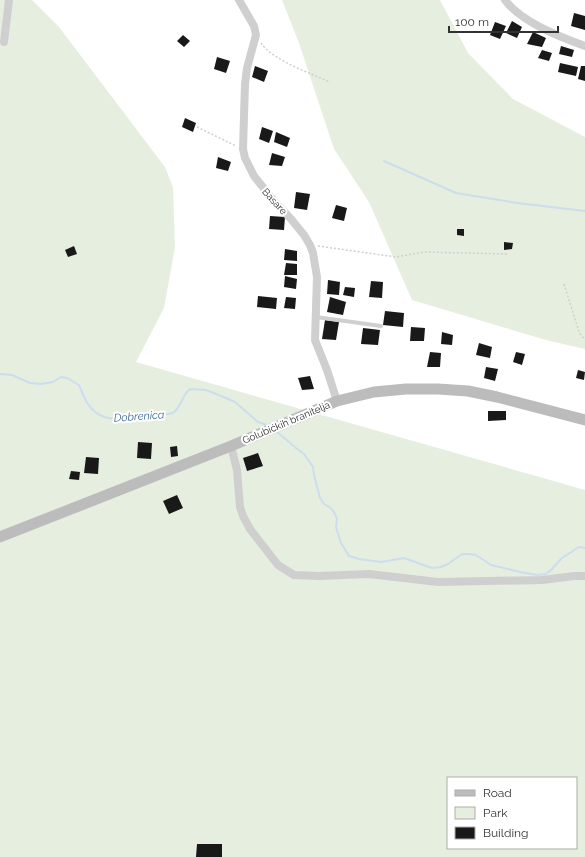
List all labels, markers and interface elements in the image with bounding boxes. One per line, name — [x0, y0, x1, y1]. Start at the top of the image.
scale bar — [449, 8, 558, 34]
text: 100 m — [455, 15, 489, 29]
street label: Basare — [260, 186, 289, 217]
street label: Golubićkih branitelja — [241, 399, 332, 446]
water label: Dobrenica — [113, 408, 165, 425]
legend — [447, 777, 577, 849]
text: Road — [483, 786, 512, 800]
text: Park — [483, 806, 508, 820]
text: Building — [483, 826, 529, 840]

